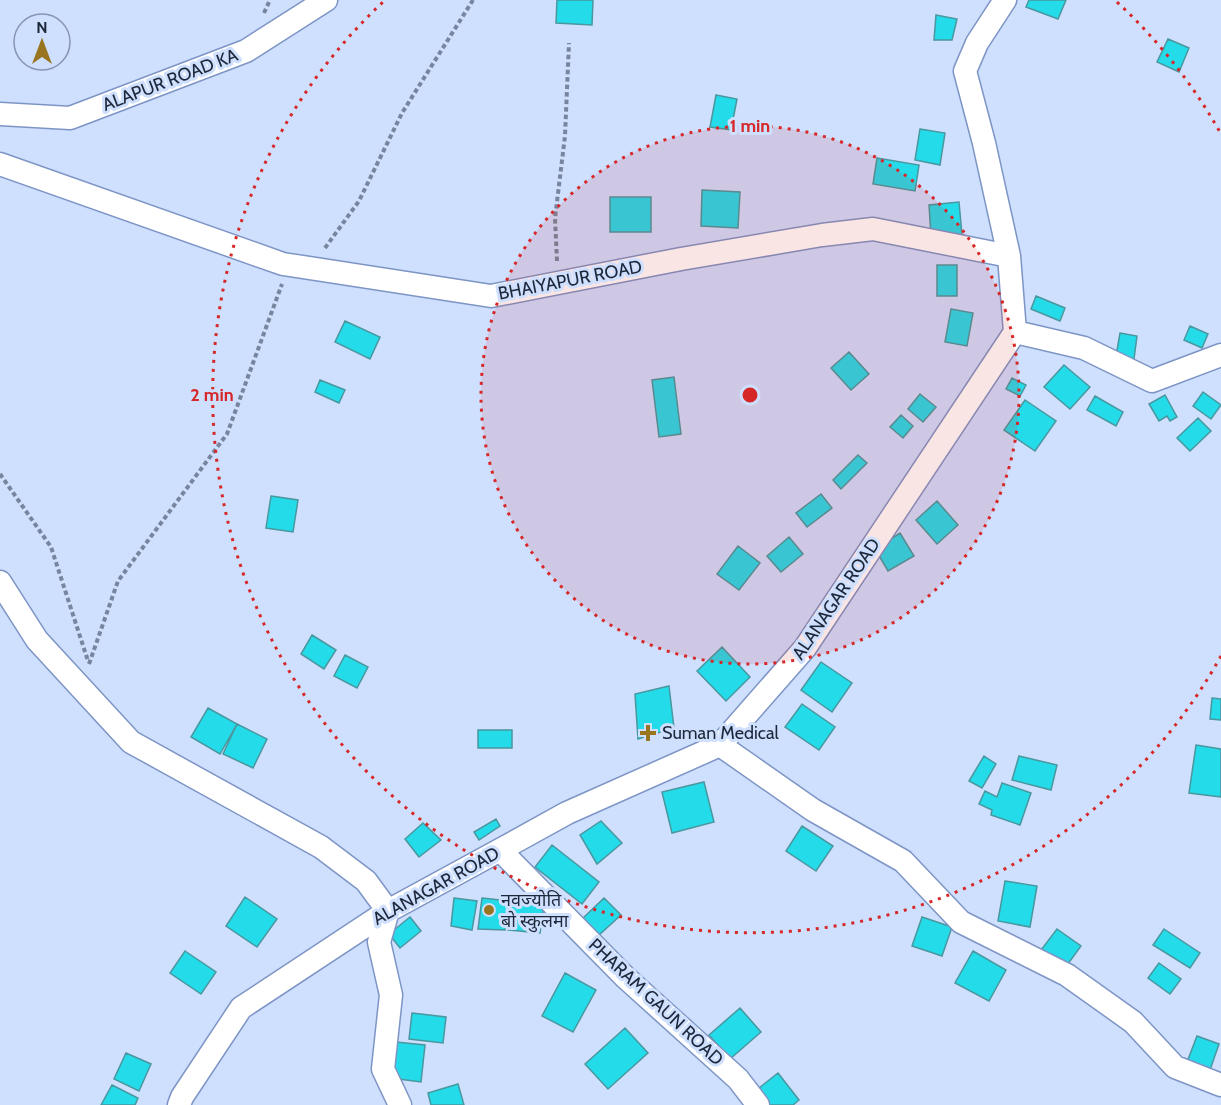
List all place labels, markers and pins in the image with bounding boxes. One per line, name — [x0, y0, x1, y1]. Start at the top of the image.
centre of rings — [740, 385, 760, 405]
place label: Suman Medical — [662, 722, 780, 744]
marker: Suman Medical — [639, 724, 657, 742]
place label: नवज्याेति बाे स्कुलमा — [501, 889, 569, 933]
marker: नवज्याेति बाे स्कुलमा — [482, 903, 496, 917]

